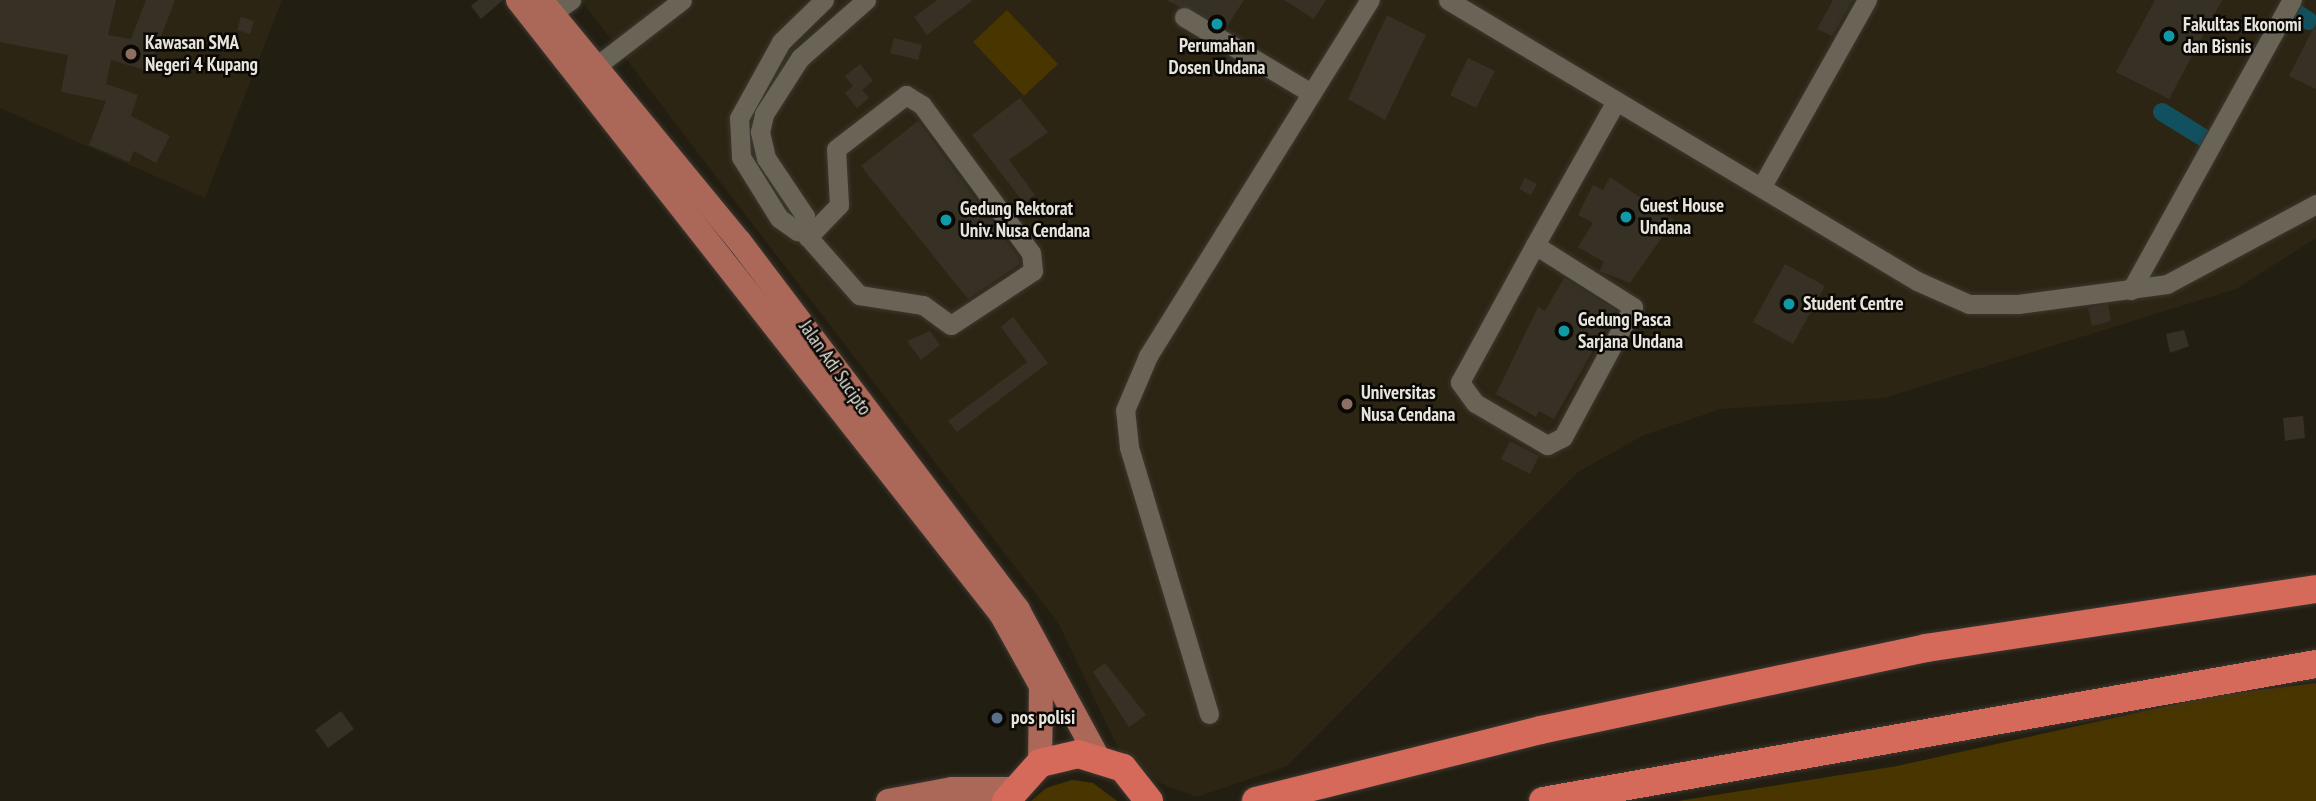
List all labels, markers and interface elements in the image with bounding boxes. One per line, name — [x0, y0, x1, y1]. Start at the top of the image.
place label: Fakultas Ekonomi dan Bisnis — [2183, 14, 2302, 58]
marker: Perumahan Dosen Undana — [1209, 16, 1225, 32]
marker: Fakultas Ekonomi dan Bisnis — [2161, 28, 2177, 44]
place label: Kawasan SMA Negeri 4 Kupang — [145, 32, 258, 76]
place label: Perumahan Dosen Undana — [1169, 35, 1265, 79]
marker: Kawasan SMA Negeri 4 Kupang — [123, 46, 139, 62]
place label: Guest House Undana — [1640, 195, 1724, 239]
place label: Gedung Rektorat Univ. Nusa Cendana — [960, 198, 1092, 242]
marker: Guest House Undana — [1618, 209, 1634, 225]
marker: Gedung Rektorat Univ. Nusa Cendana — [938, 212, 954, 228]
place label: Student Centre — [1803, 293, 1904, 315]
marker: Student Centre — [1781, 296, 1797, 312]
place label: Gedung Pasca Sarjana Undana — [1578, 309, 1683, 353]
street label: Jalan Adi Sucipto — [794, 316, 876, 420]
marker: Gedung Pasca Sarjana Undana — [1556, 323, 1572, 339]
place label: Universitas Nusa Cendana — [1361, 382, 1456, 426]
marker: Universitas Nusa Cendana — [1339, 396, 1355, 412]
place label: pos polisi — [1011, 707, 1075, 729]
marker: pos polisi — [989, 710, 1005, 726]

